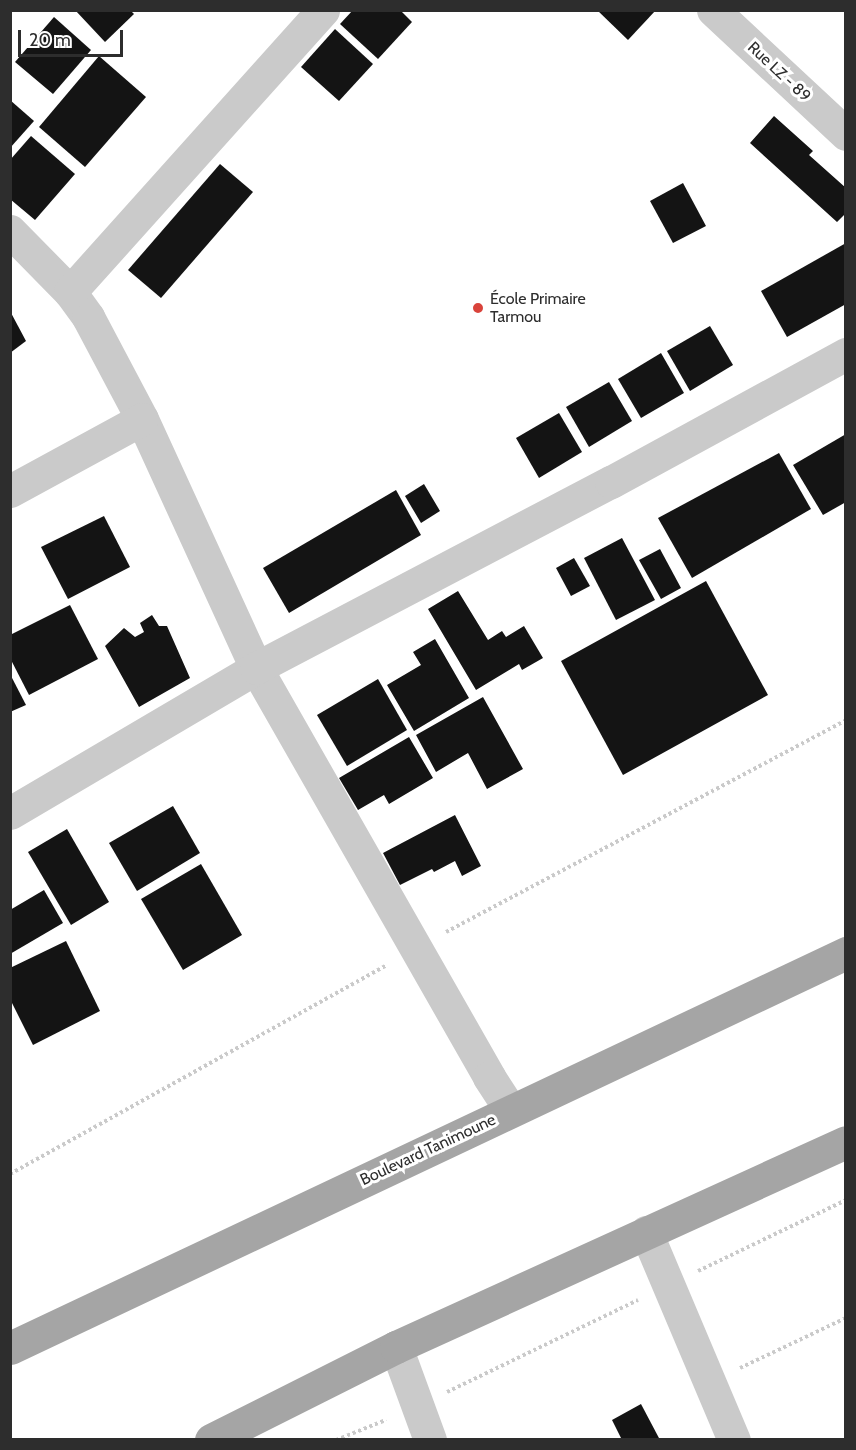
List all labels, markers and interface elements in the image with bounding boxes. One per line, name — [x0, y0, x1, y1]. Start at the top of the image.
scale bar — [21, 18, 126, 56]
text: 20 m — [29, 29, 71, 51]
street label: Rue LZ - 89 — [743, 38, 815, 106]
place label: École Primaire Tarmou — [490, 289, 586, 327]
marker: École Primaire Tarmou — [471, 301, 485, 315]
street label: Boulevard Tanimoune — [357, 1110, 499, 1190]

